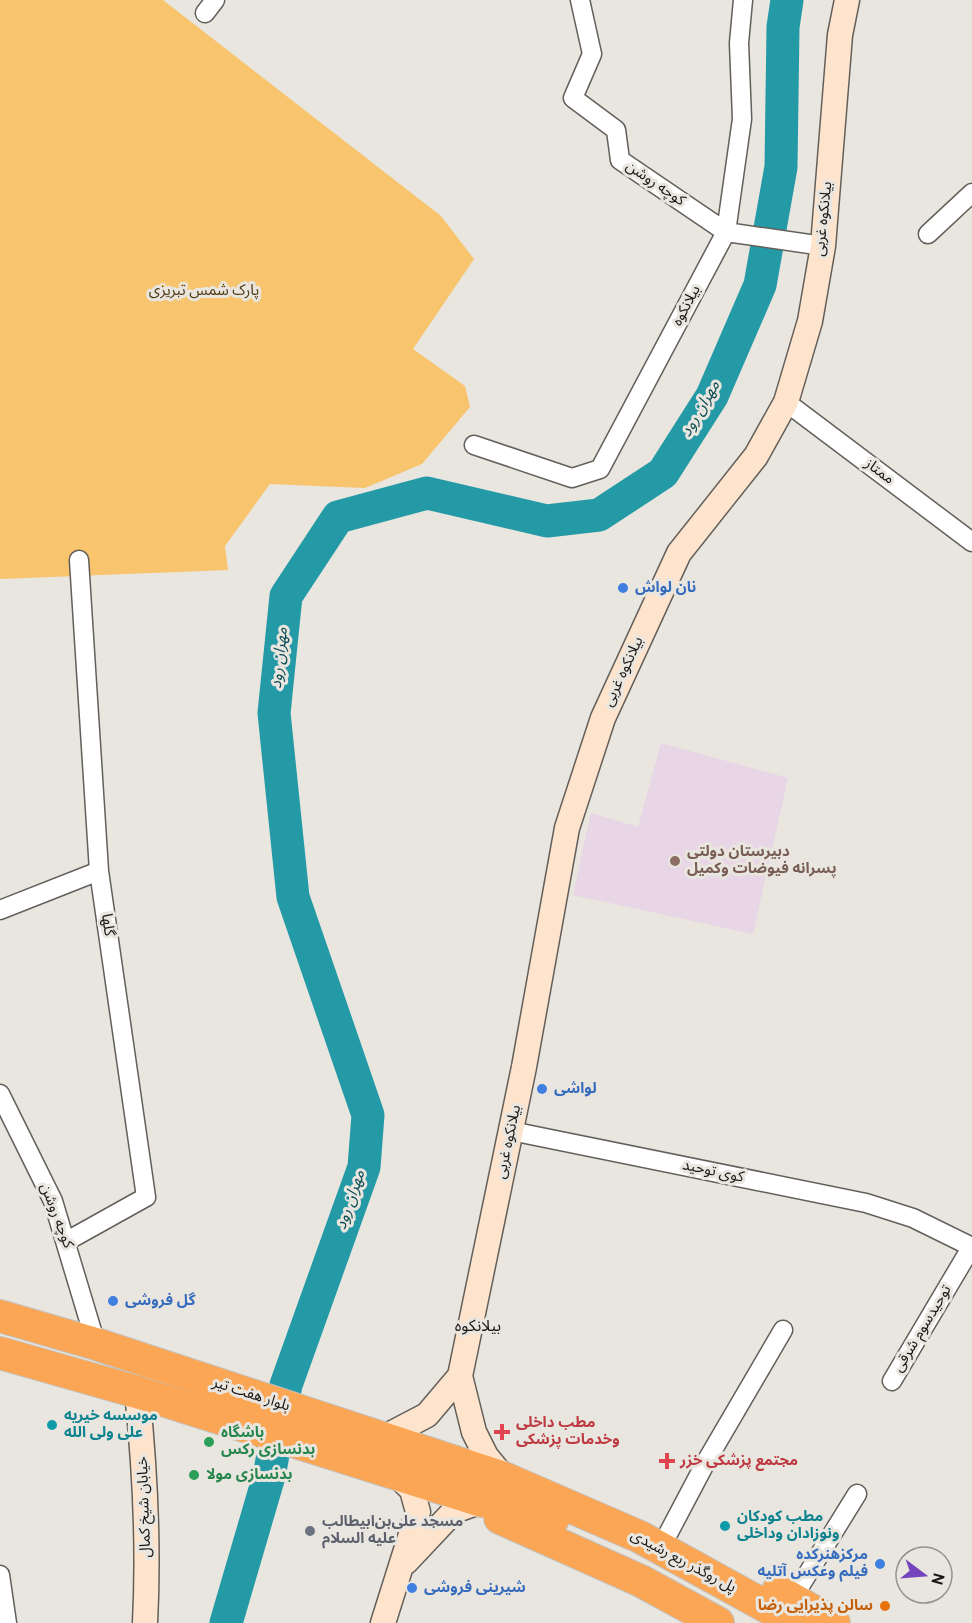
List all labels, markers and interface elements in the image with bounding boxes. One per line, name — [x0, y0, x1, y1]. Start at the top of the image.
street label: کوچه روشن — [622, 157, 689, 211]
street label: بیلانکوه غربی — [811, 181, 837, 257]
park label: پارک شمس تبریزی — [149, 282, 259, 301]
street label: بیلانکوه — [668, 282, 706, 330]
water label: مهران رود — [677, 377, 725, 441]
street label: ممتاز — [860, 454, 898, 489]
place label: نان لواش — [635, 579, 696, 598]
marker: نان لواش — [616, 581, 630, 595]
water label: مهران رود — [267, 626, 293, 690]
street label: بیلانکوه غربی — [600, 634, 648, 710]
place label: دبیرستان دولتی پسرانه فیوضات وکمیل — [687, 843, 837, 879]
marker: دبیرستان دولتی پسرانه فیوضات وکمیل — [668, 854, 682, 868]
street label: گلها — [96, 912, 118, 938]
place label: لواشی — [554, 1080, 597, 1099]
marker: لواشی — [535, 1082, 549, 1096]
street label: بیلانکوه غربی — [492, 1103, 526, 1181]
street label: کوی توحید — [681, 1156, 746, 1188]
water label: مهران رود — [332, 1167, 371, 1232]
street label: کوچه روشن — [35, 1181, 77, 1252]
street label: توحیدسوم شرقی — [889, 1282, 957, 1376]
place label: گل فروشی — [125, 1291, 196, 1311]
marker: گل فروشی — [106, 1294, 120, 1308]
district label: بیلانکوه — [455, 1317, 501, 1337]
street label: بلوار هفت تیر — [209, 1373, 292, 1416]
place label: موسسه خیریه علی ولی الله — [64, 1407, 158, 1443]
place label: مطب داخلی وخدمات پزشکی — [516, 1414, 620, 1450]
marker: موسسه خیریه علی ولی الله — [45, 1418, 59, 1432]
place label: باشگاه بدنسازی رکس — [221, 1423, 315, 1460]
marker: مطب داخلی وخدمات پزشکی — [493, 1423, 511, 1441]
marker: باشگاه بدنسازی رکس — [202, 1435, 216, 1449]
marker: مجتمع پزشکی خزر — [658, 1452, 676, 1470]
place label: مجتمع پزشکی خزر — [679, 1452, 798, 1471]
street label: خیابان شیخ کمال — [134, 1456, 157, 1558]
place label: بدنسازی مولا — [206, 1466, 292, 1485]
marker: بدنسازی مولا — [187, 1468, 201, 1482]
place label: مطب کودکان ونوزادان وداخلی — [737, 1508, 840, 1544]
place label: مسجد علی‌بن‌ابیطالب علیه السلام — [322, 1513, 463, 1549]
marker: مطب کودکان ونوزادان وداخلی — [718, 1519, 732, 1533]
marker: مسجد علی‌بن‌ابیطالب علیه السلام — [303, 1524, 317, 1538]
street label: پل روگذر ربع رشیدی — [627, 1526, 739, 1599]
north arrow — [894, 1545, 954, 1605]
place label: مرکزهنرکده فیلم وعکس آتلیه — [758, 1546, 868, 1582]
marker: مرکزهنرکده فیلم وعکس آتلیه — [873, 1557, 887, 1571]
text: N — [925, 1570, 948, 1587]
place label: شیرینی فروشی — [424, 1579, 526, 1598]
marker: شیرینی فروشی — [405, 1581, 419, 1595]
place label: سالن پذیرایی رضا — [758, 1597, 873, 1616]
marker: سالن پذیرایی رضا — [878, 1599, 892, 1613]

